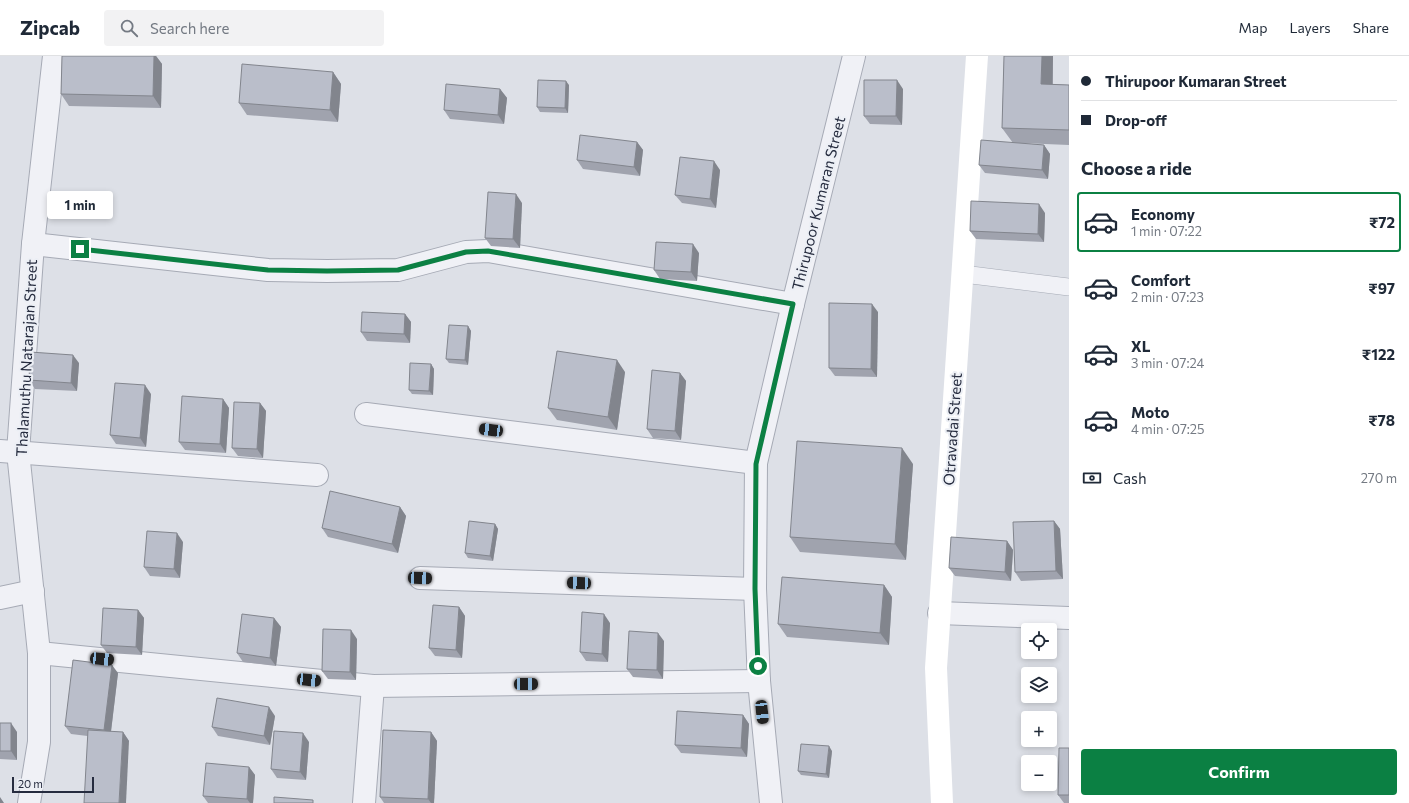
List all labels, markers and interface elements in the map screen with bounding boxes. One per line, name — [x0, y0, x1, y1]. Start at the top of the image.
search box — [104, 10, 384, 46]
text: Zipcab — [20, 16, 80, 39]
icon: search — [118, 17, 140, 39]
text: Search here — [150, 19, 229, 37]
text: Map — [1239, 19, 1267, 36]
text: Layers — [1289, 19, 1331, 36]
text: Share — [1353, 19, 1389, 36]
text: Thirupoor Kumaran Street — [1105, 72, 1287, 90]
text: Drop-off — [1105, 111, 1167, 129]
street label: Thirupoor Kumaran Street — [788, 114, 848, 292]
text: Choose a ride — [1081, 157, 1192, 179]
callout: 1 min — [47, 191, 113, 219]
text: 1 min — [65, 197, 95, 213]
icon: car — [1083, 204, 1119, 240]
text: Economy — [1131, 205, 1195, 223]
text: ₹72 — [1369, 213, 1395, 231]
text: 1 min · 07:22 — [1131, 223, 1202, 239]
route end — [71, 240, 89, 258]
street label: Thalamuthu Natarajan Street — [12, 259, 40, 457]
icon: car — [1083, 270, 1119, 306]
text: Comfort — [1131, 271, 1191, 289]
text: ₹97 — [1368, 279, 1395, 297]
text: 2 min · 07:23 — [1131, 289, 1204, 305]
icon: car — [1083, 336, 1119, 372]
text: XL — [1131, 337, 1150, 355]
text: ₹122 — [1362, 345, 1395, 363]
text: 3 min · 07:24 — [1131, 355, 1204, 371]
street label: Otravadai Street — [939, 372, 965, 486]
icon: car — [1083, 402, 1119, 438]
text: Moto — [1131, 403, 1170, 421]
text: ₹78 — [1368, 411, 1395, 429]
text: 4 min · 07:25 — [1131, 421, 1205, 437]
car — [478, 423, 504, 437]
icon: cash — [1081, 467, 1103, 489]
text: Cash — [1113, 469, 1147, 487]
text: 270 m — [1361, 470, 1397, 486]
car — [408, 572, 432, 584]
car — [567, 577, 591, 589]
map controls — [1021, 623, 1057, 791]
button: locate — [1021, 623, 1057, 659]
car — [89, 652, 115, 666]
route start — [749, 657, 767, 675]
button: layers — [1021, 667, 1057, 703]
car — [296, 673, 322, 687]
car — [514, 678, 538, 690]
car — [755, 699, 769, 725]
button: + — [1021, 711, 1057, 747]
button: Confirm — [1081, 749, 1397, 795]
button: − — [1021, 755, 1057, 791]
scale bar — [12, 775, 94, 794]
text: 20 m — [18, 777, 43, 790]

